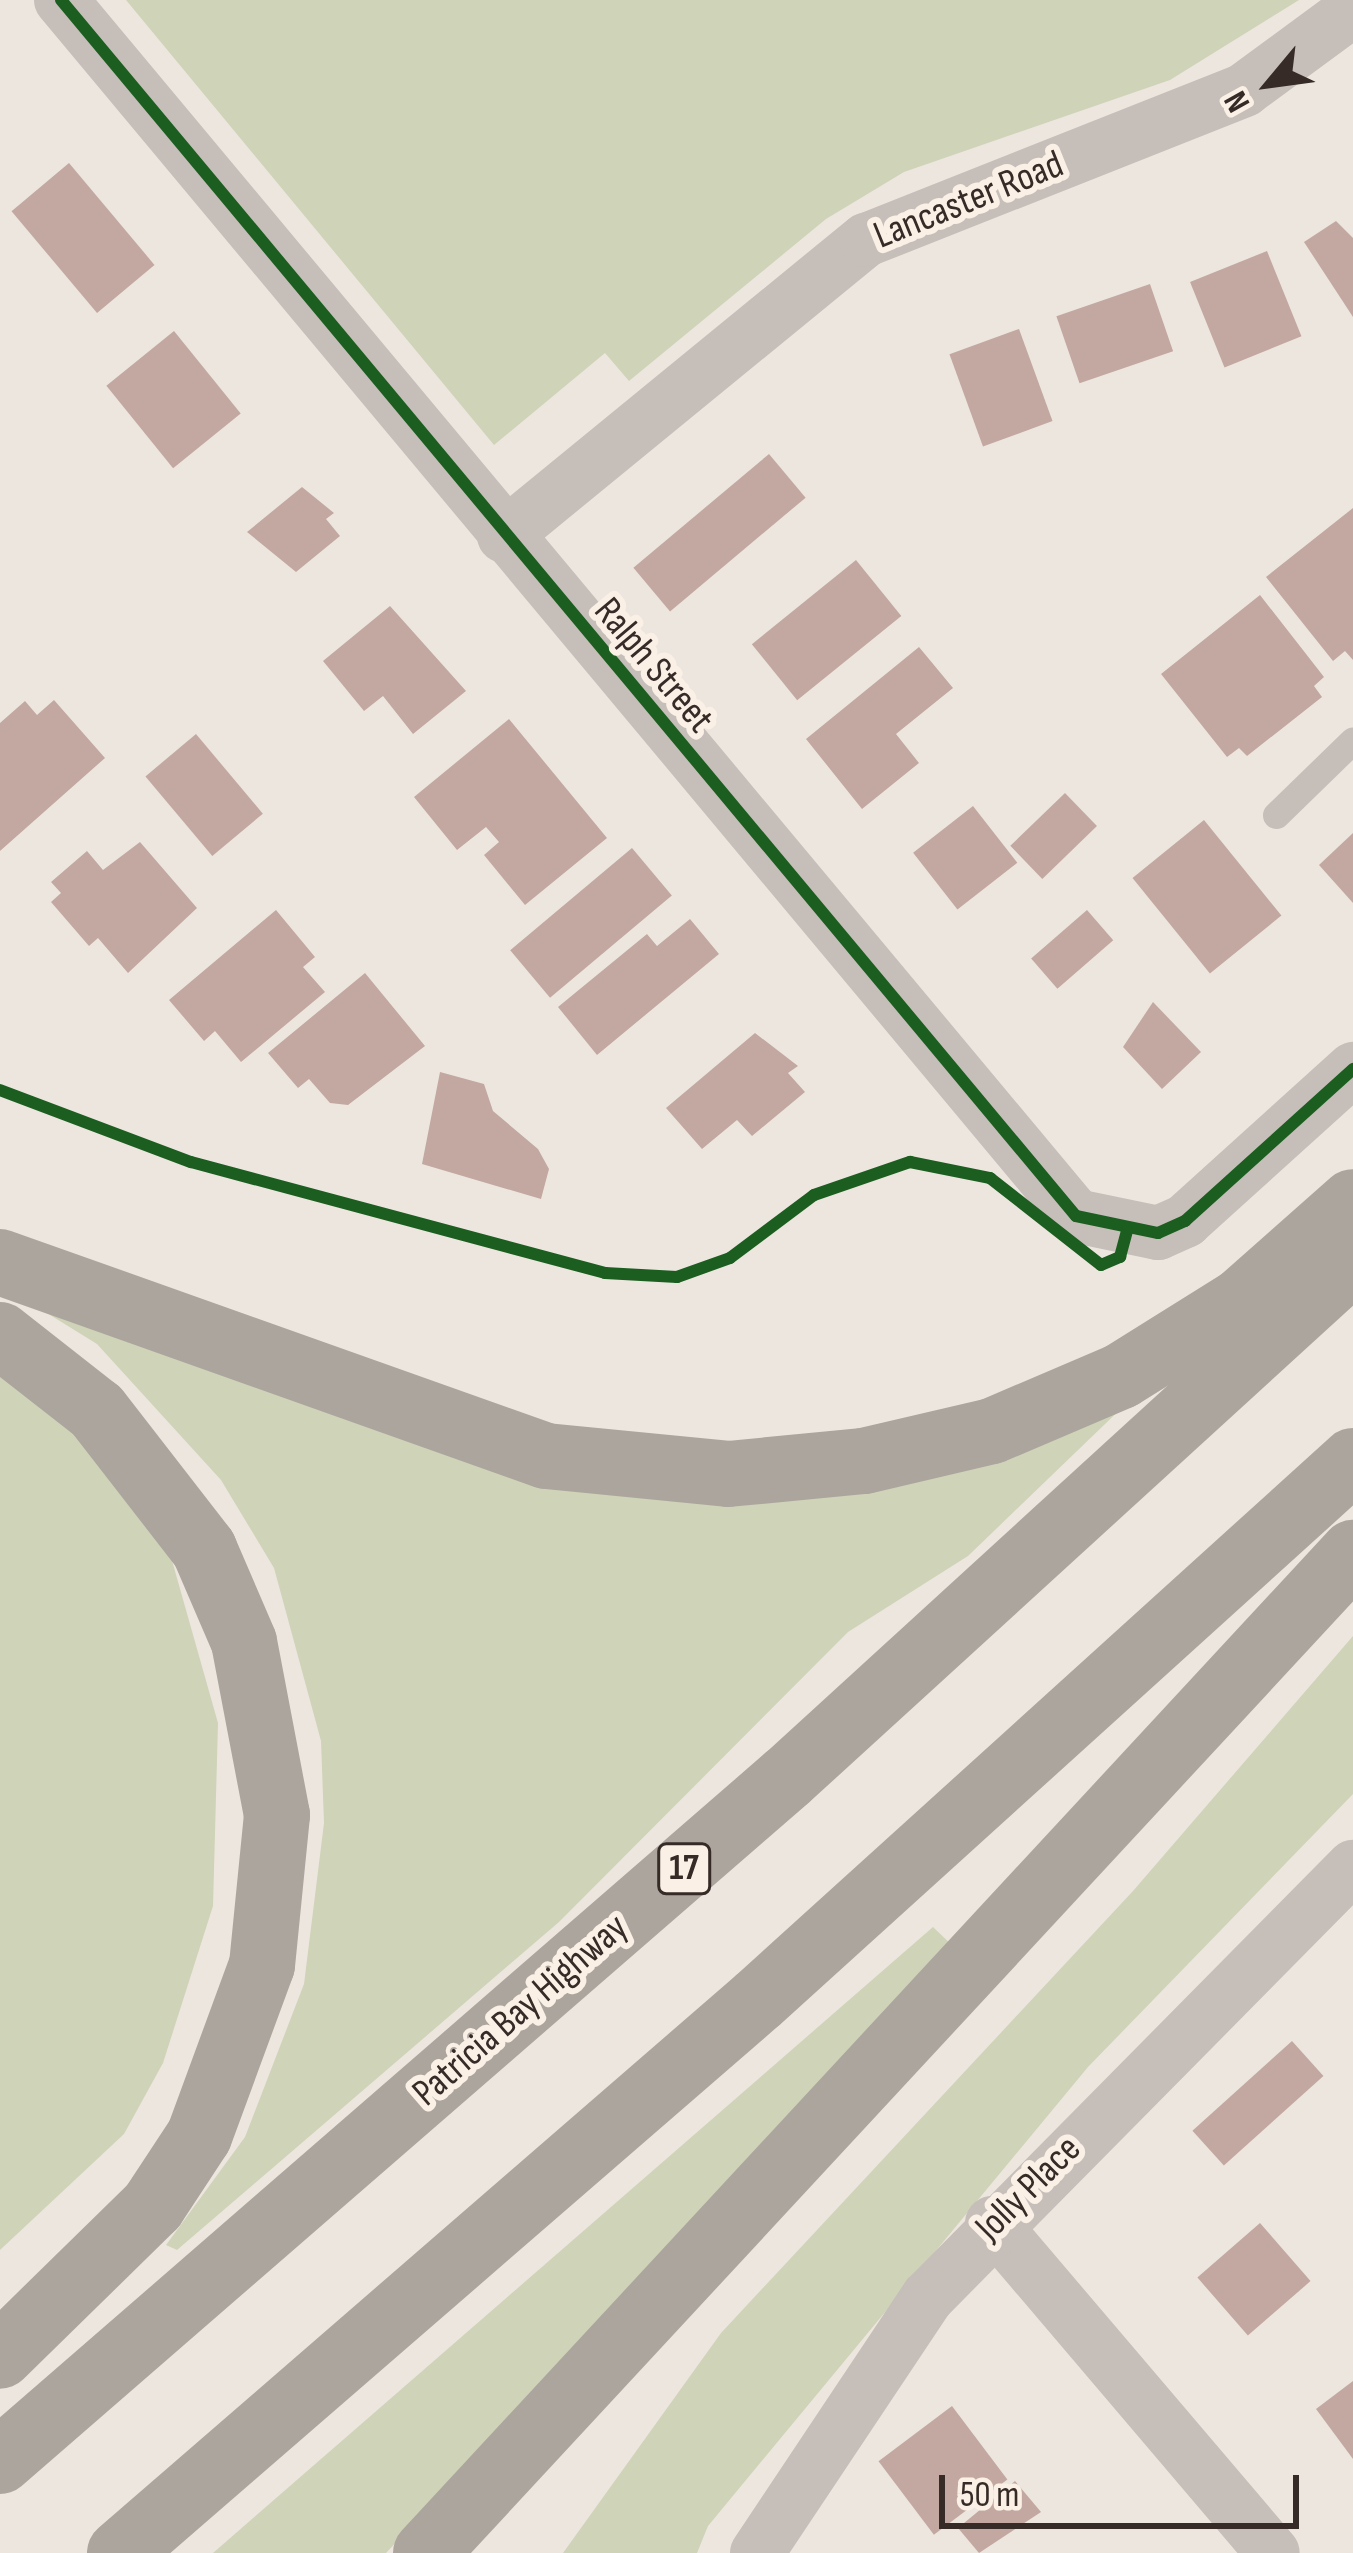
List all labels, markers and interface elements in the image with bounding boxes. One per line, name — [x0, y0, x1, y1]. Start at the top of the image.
north arrow — [1209, 24, 1329, 144]
text: N — [1216, 84, 1259, 119]
street label: Lancaster Road — [868, 142, 1070, 260]
street label: Ralph Street — [583, 589, 723, 743]
road number: 17 — [657, 1839, 711, 1899]
street label: Patricia Bay Highway — [404, 1905, 638, 2117]
street label: Jolly Place — [967, 2127, 1091, 2251]
scale bar — [945, 2451, 1305, 2525]
text: 50 m — [960, 2474, 1019, 2517]

